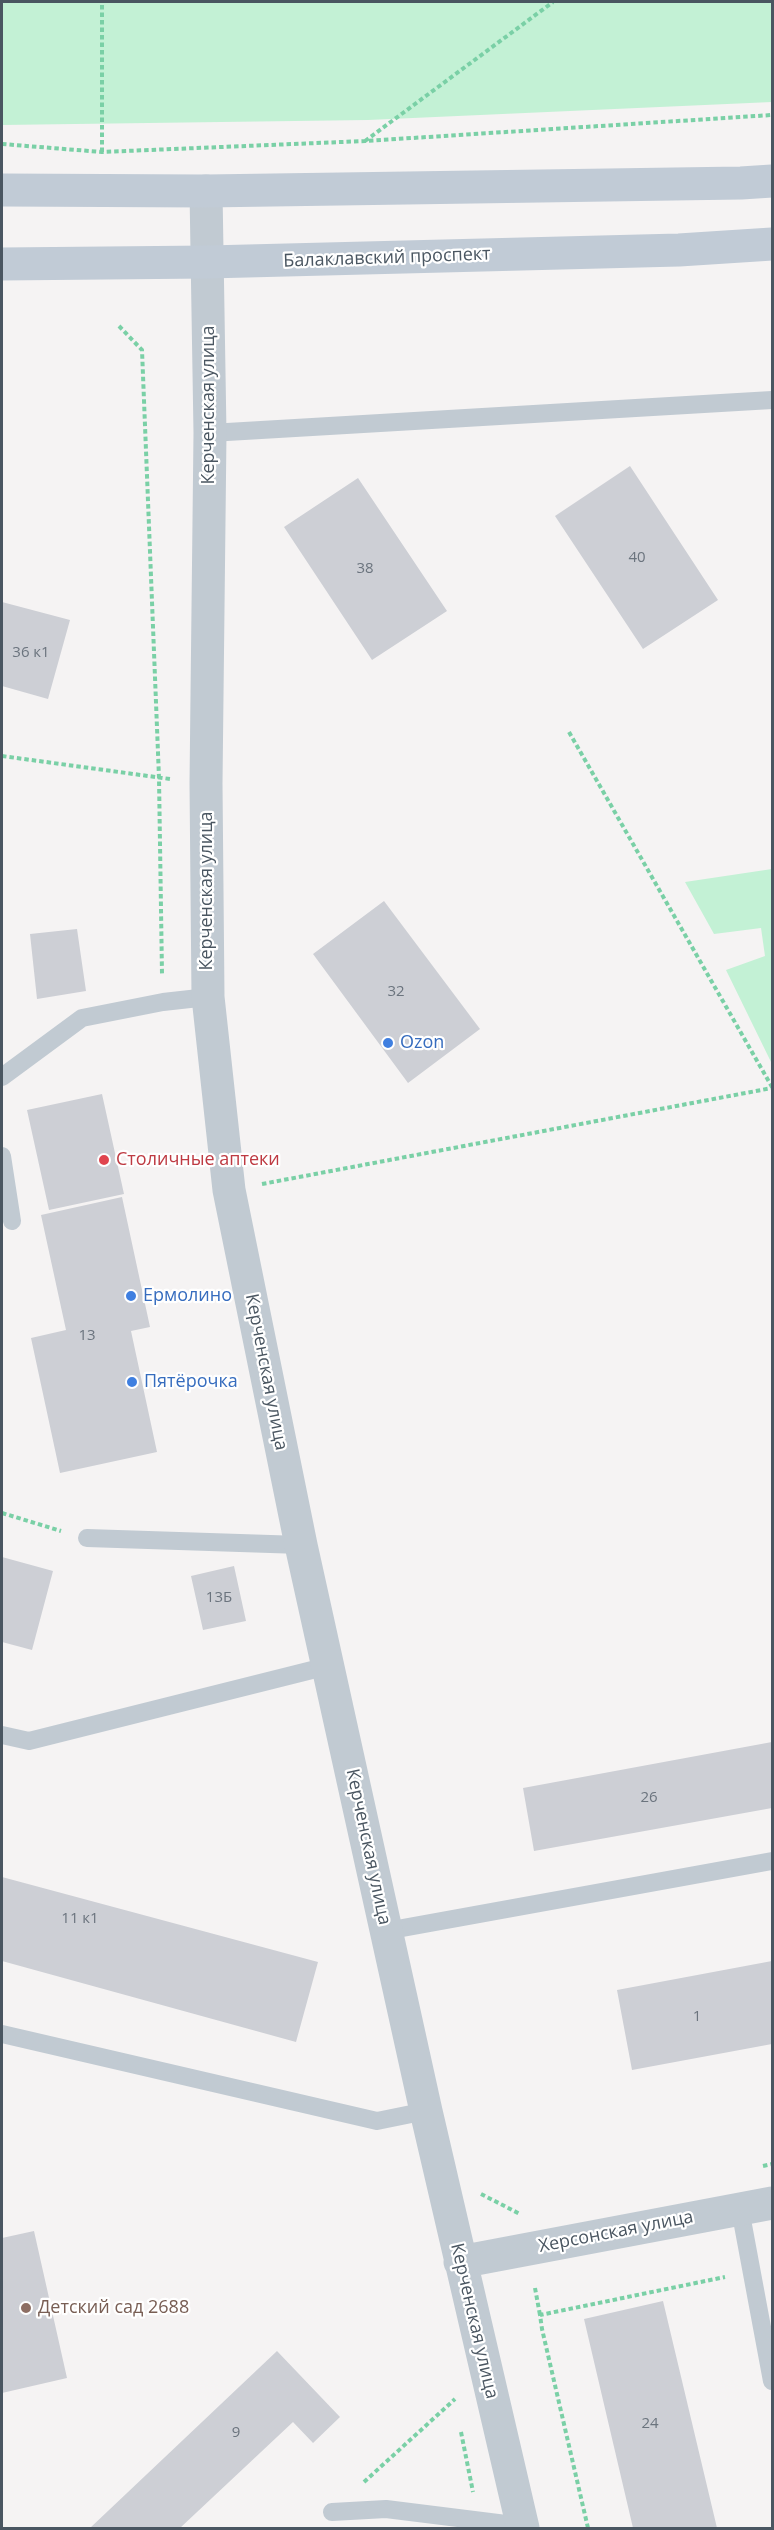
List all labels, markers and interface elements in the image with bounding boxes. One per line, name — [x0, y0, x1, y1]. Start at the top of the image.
street label: Балаклавский проспект — [283, 244, 491, 272]
street label: Керченская улица — [198, 325, 220, 485]
house number: 40 — [628, 549, 646, 567]
house number: 38 — [356, 560, 374, 578]
house number: 36 к1 — [12, 644, 50, 662]
street label: Керченская улица — [196, 811, 218, 971]
house number: 32 — [387, 983, 405, 1001]
place label: Ozon — [400, 1032, 444, 1054]
marker: Ozon — [381, 1036, 395, 1050]
place label: Столичные аптеки — [116, 1149, 280, 1171]
marker: Столичные аптеки — [97, 1153, 111, 1167]
place label: Ермолино — [143, 1285, 232, 1307]
marker: Ермолино — [124, 1289, 138, 1303]
street label: Керченская улица — [240, 1292, 292, 1452]
house number: 13 — [78, 1327, 96, 1345]
place label: Пятёрочка — [144, 1371, 238, 1393]
marker: Пятёрочка — [125, 1375, 139, 1389]
house number: 13Б — [206, 1589, 232, 1607]
street label: Керченская улица — [341, 1767, 395, 1927]
house number: 26 — [640, 1789, 658, 1807]
house number: 11 к1 — [61, 1910, 99, 1928]
house number: 1 — [693, 2008, 701, 2026]
street label: Херсонская улица — [537, 2206, 695, 2258]
street label: Керченская улица — [446, 2241, 502, 2401]
place label: Детский сад 2688 — [38, 2297, 189, 2319]
marker: Детский сад 2688 — [19, 2301, 33, 2315]
house number: 24 — [641, 2415, 659, 2433]
house number: 9 — [232, 2424, 240, 2442]

